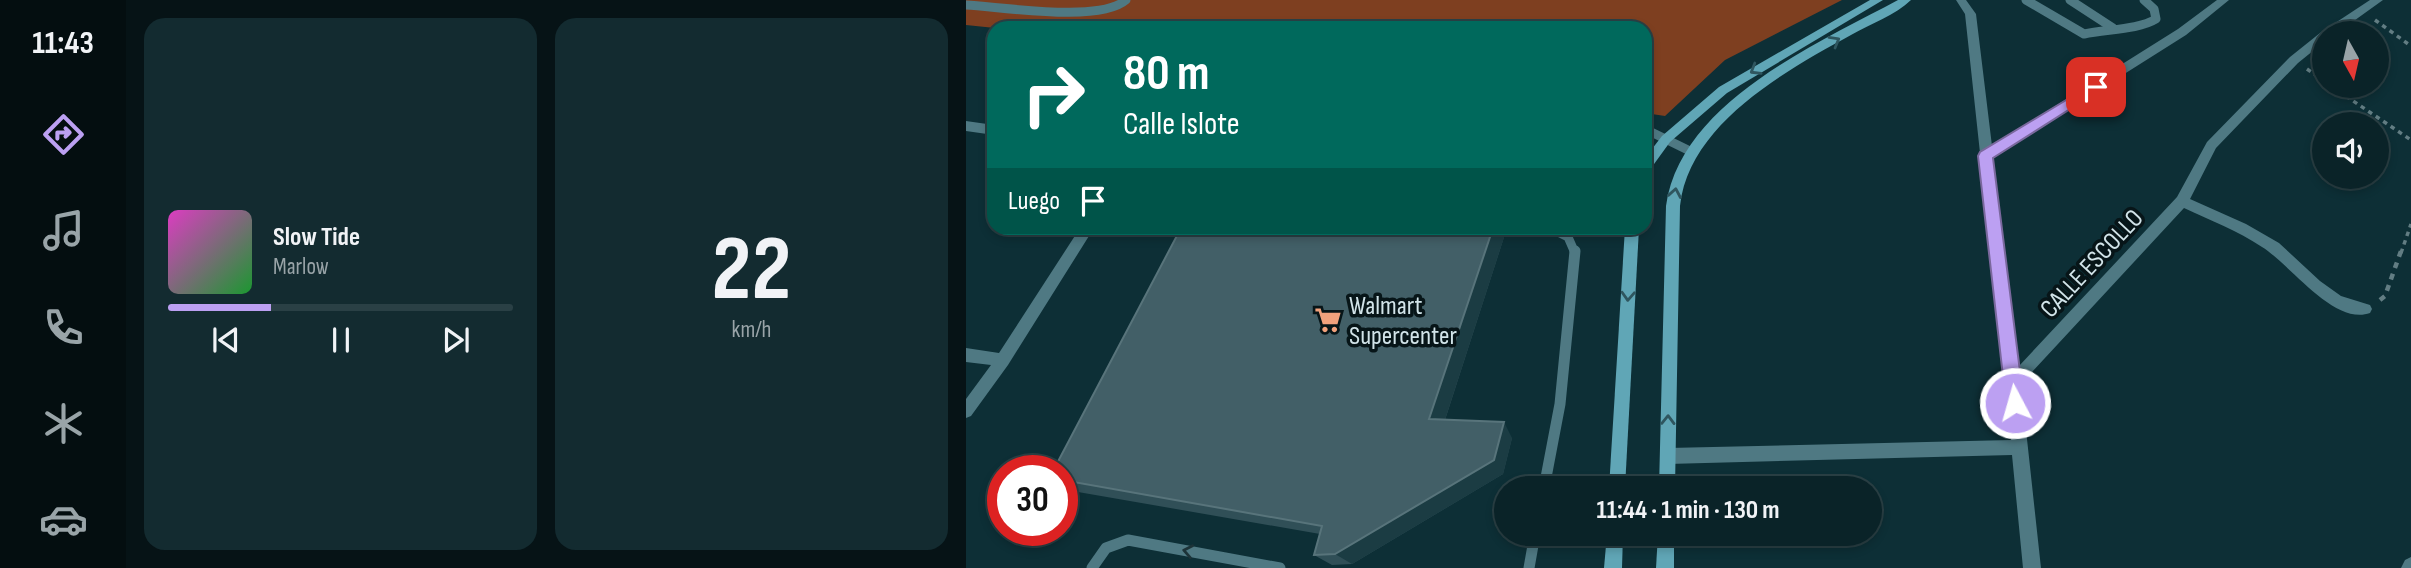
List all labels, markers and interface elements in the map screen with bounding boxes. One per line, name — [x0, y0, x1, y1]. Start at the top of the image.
north arrow — [2312, 21, 2389, 98]
map controls — [2312, 21, 2389, 189]
text: 11:43 — [32, 24, 94, 63]
one-way arrow — [1827, 36, 1840, 49]
text: 80 m — [1123, 45, 1210, 104]
icon: right — [1008, 49, 1099, 140]
pin — [2066, 57, 2126, 117]
one-way arrow — [1749, 62, 1762, 75]
icon: arrive — [2077, 68, 2115, 106]
text: Calle Islote — [1123, 105, 1240, 144]
icon: directions — [39, 110, 88, 159]
button: sound — [2312, 112, 2389, 189]
icon: arrive — [1074, 182, 1112, 220]
text: Luego — [1008, 186, 1060, 217]
one-way arrow — [1667, 187, 1682, 199]
street label: CALLE ESCOLLO — [2034, 204, 2150, 325]
icon: music — [39, 206, 88, 255]
text: 22 — [712, 216, 791, 325]
text: Slow Tide — [273, 222, 360, 253]
text: Marlow — [273, 253, 329, 281]
one-way arrow — [1621, 290, 1636, 301]
place label: Walmart Supercenter — [1349, 291, 1457, 352]
icon: phone — [39, 303, 88, 352]
supermarket icon: Walmart Supercenter — [1313, 305, 1343, 335]
text: km/h — [732, 316, 771, 344]
icon: previous — [207, 321, 245, 359]
icon: pause — [322, 321, 360, 359]
icon: next — [437, 321, 475, 359]
position arrow — [1978, 366, 2052, 440]
icon: climate — [39, 399, 88, 448]
one-way arrow — [1661, 414, 1676, 425]
speed limit sign: 30 — [987, 455, 1078, 546]
icon: car — [39, 495, 88, 544]
text: 11:44 · 1 min · 130 m — [1597, 495, 1779, 526]
one-way arrow — [1183, 544, 1194, 559]

